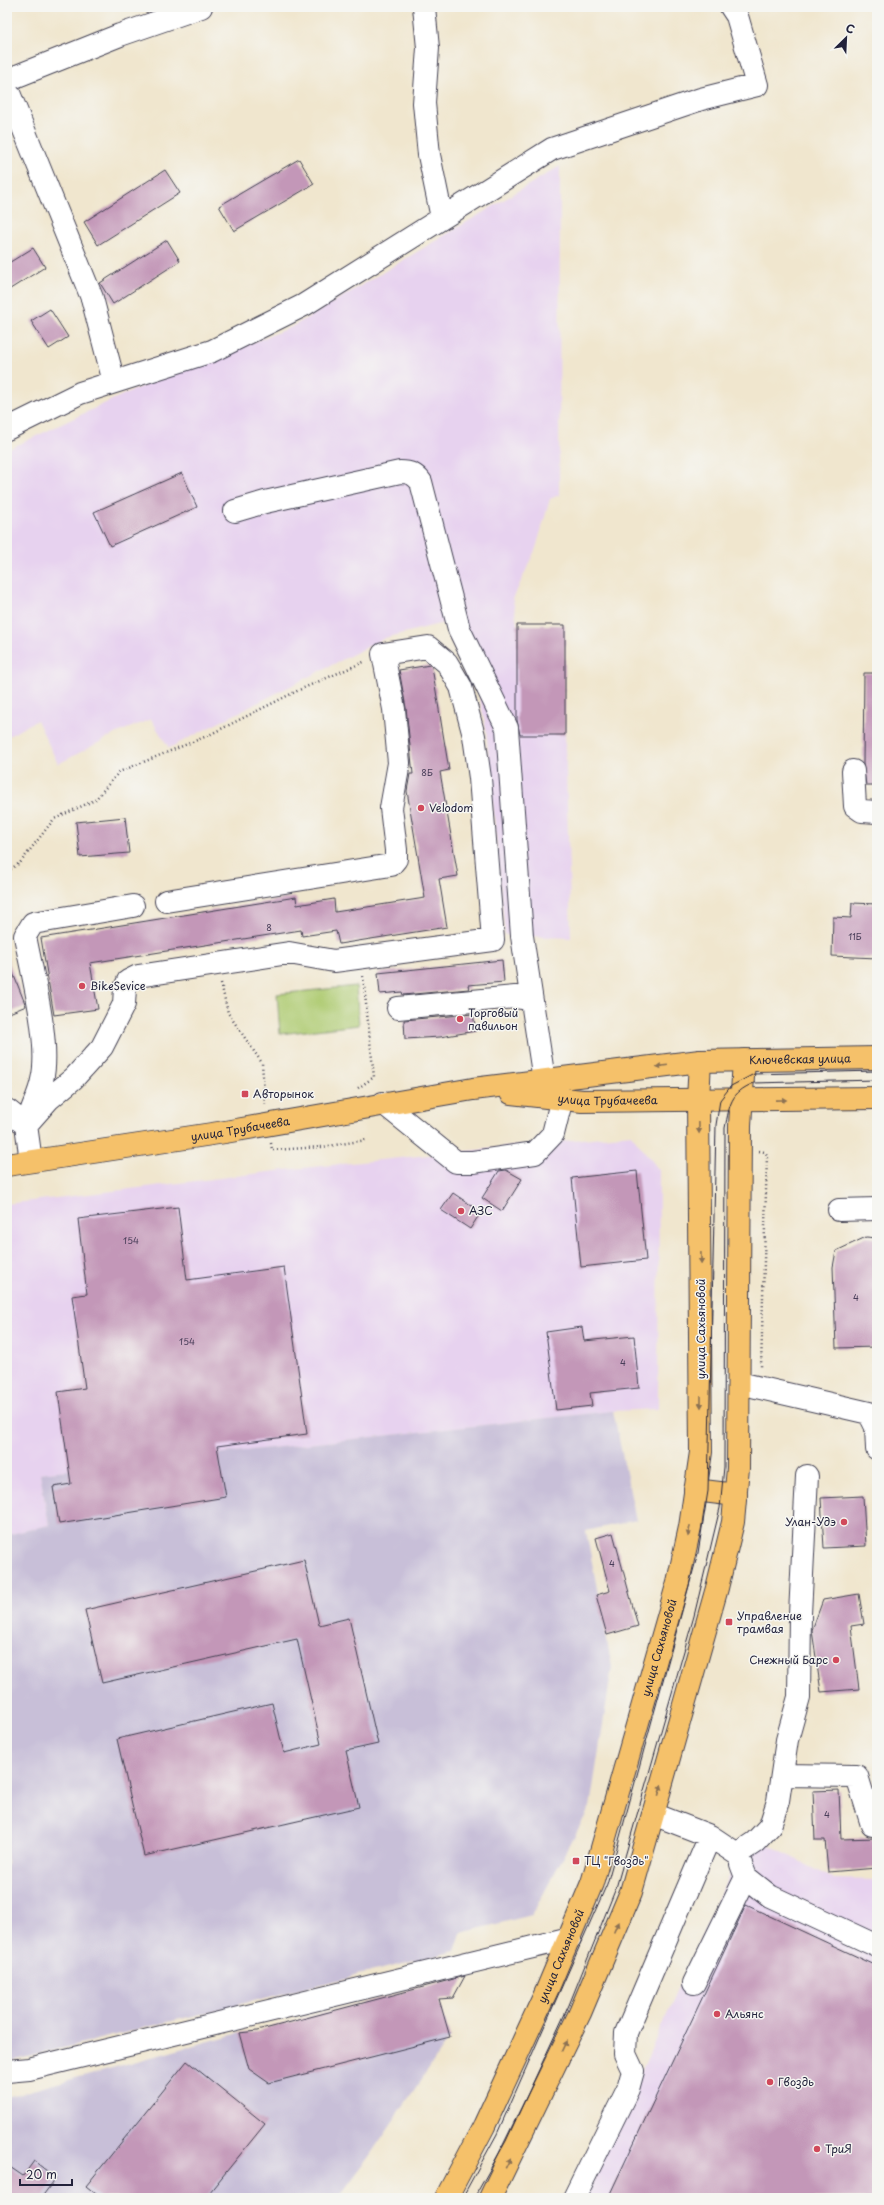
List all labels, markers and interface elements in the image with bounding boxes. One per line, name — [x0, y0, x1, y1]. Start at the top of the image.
north arrow — [826, 18, 866, 58]
text: С — [843, 19, 858, 38]
house number: 8Б — [421, 765, 433, 779]
place label: Velodom — [429, 799, 473, 816]
marker: Velodom — [416, 803, 426, 813]
house number: 8 — [266, 920, 272, 934]
house number: 11Б — [848, 929, 862, 943]
place label: BikeSevice — [90, 977, 146, 994]
marker: BikeSevice — [77, 981, 87, 991]
place label: Торговый павильон — [468, 1004, 518, 1034]
marker: Торговый павильон — [455, 1014, 465, 1024]
street label: Ключевская улица — [749, 1049, 851, 1068]
one-way arrow — [656, 1063, 668, 1069]
place label: Авторынок — [253, 1085, 314, 1102]
marker: Авторынок — [240, 1089, 250, 1099]
street label: улица Трубачеева — [557, 1089, 658, 1109]
one-way arrow — [775, 1097, 788, 1103]
street label: улица Трубачеева — [189, 1112, 291, 1145]
one-way arrow — [695, 1122, 702, 1134]
place label: АЗС — [469, 1202, 493, 1219]
marker: АЗС — [456, 1206, 466, 1216]
house number: 154 — [123, 1233, 139, 1247]
one-way arrow — [698, 1252, 704, 1265]
street label: улица Сахьяновой — [692, 1279, 709, 1379]
house number: 4 — [853, 1290, 859, 1304]
house number: 154 — [179, 1334, 195, 1348]
house number: 4 — [620, 1355, 626, 1369]
one-way arrow — [698, 1396, 704, 1409]
place label: Улан-Удэ — [785, 1513, 836, 1530]
marker: Улан-Удэ — [839, 1517, 849, 1527]
one-way arrow — [686, 1525, 692, 1537]
house number: 4 — [609, 1556, 615, 1570]
street label: улица Сахьяновой — [637, 1597, 681, 1698]
place label: Управление трамвая — [737, 1607, 802, 1637]
marker: Управление трамвая — [724, 1617, 734, 1627]
place label: Снежный Барс — [749, 1651, 828, 1668]
marker: Снежный Барс — [831, 1655, 841, 1665]
one-way arrow — [657, 1784, 663, 1796]
house number: 4 — [824, 1807, 830, 1821]
place label: ТЦ "Гвоздь" — [584, 1852, 649, 1869]
marker: ТЦ "Гвоздь" — [571, 1856, 581, 1866]
street label: улица Сахьяновой — [533, 1906, 588, 2006]
one-way arrow — [613, 1921, 619, 1933]
place label: Альянс — [725, 2005, 764, 2022]
marker: Альянс — [712, 2009, 722, 2019]
one-way arrow — [561, 2041, 567, 2052]
place label: Гвоздь — [778, 2073, 814, 2090]
marker: Гвоздь — [765, 2077, 775, 2087]
place label: ТриЯ — [825, 2140, 852, 2157]
marker: ТриЯ — [812, 2144, 822, 2154]
one-way arrow — [505, 2158, 511, 2169]
scale bar — [20, 2161, 72, 2187]
text: 20 m — [26, 2165, 57, 2183]

